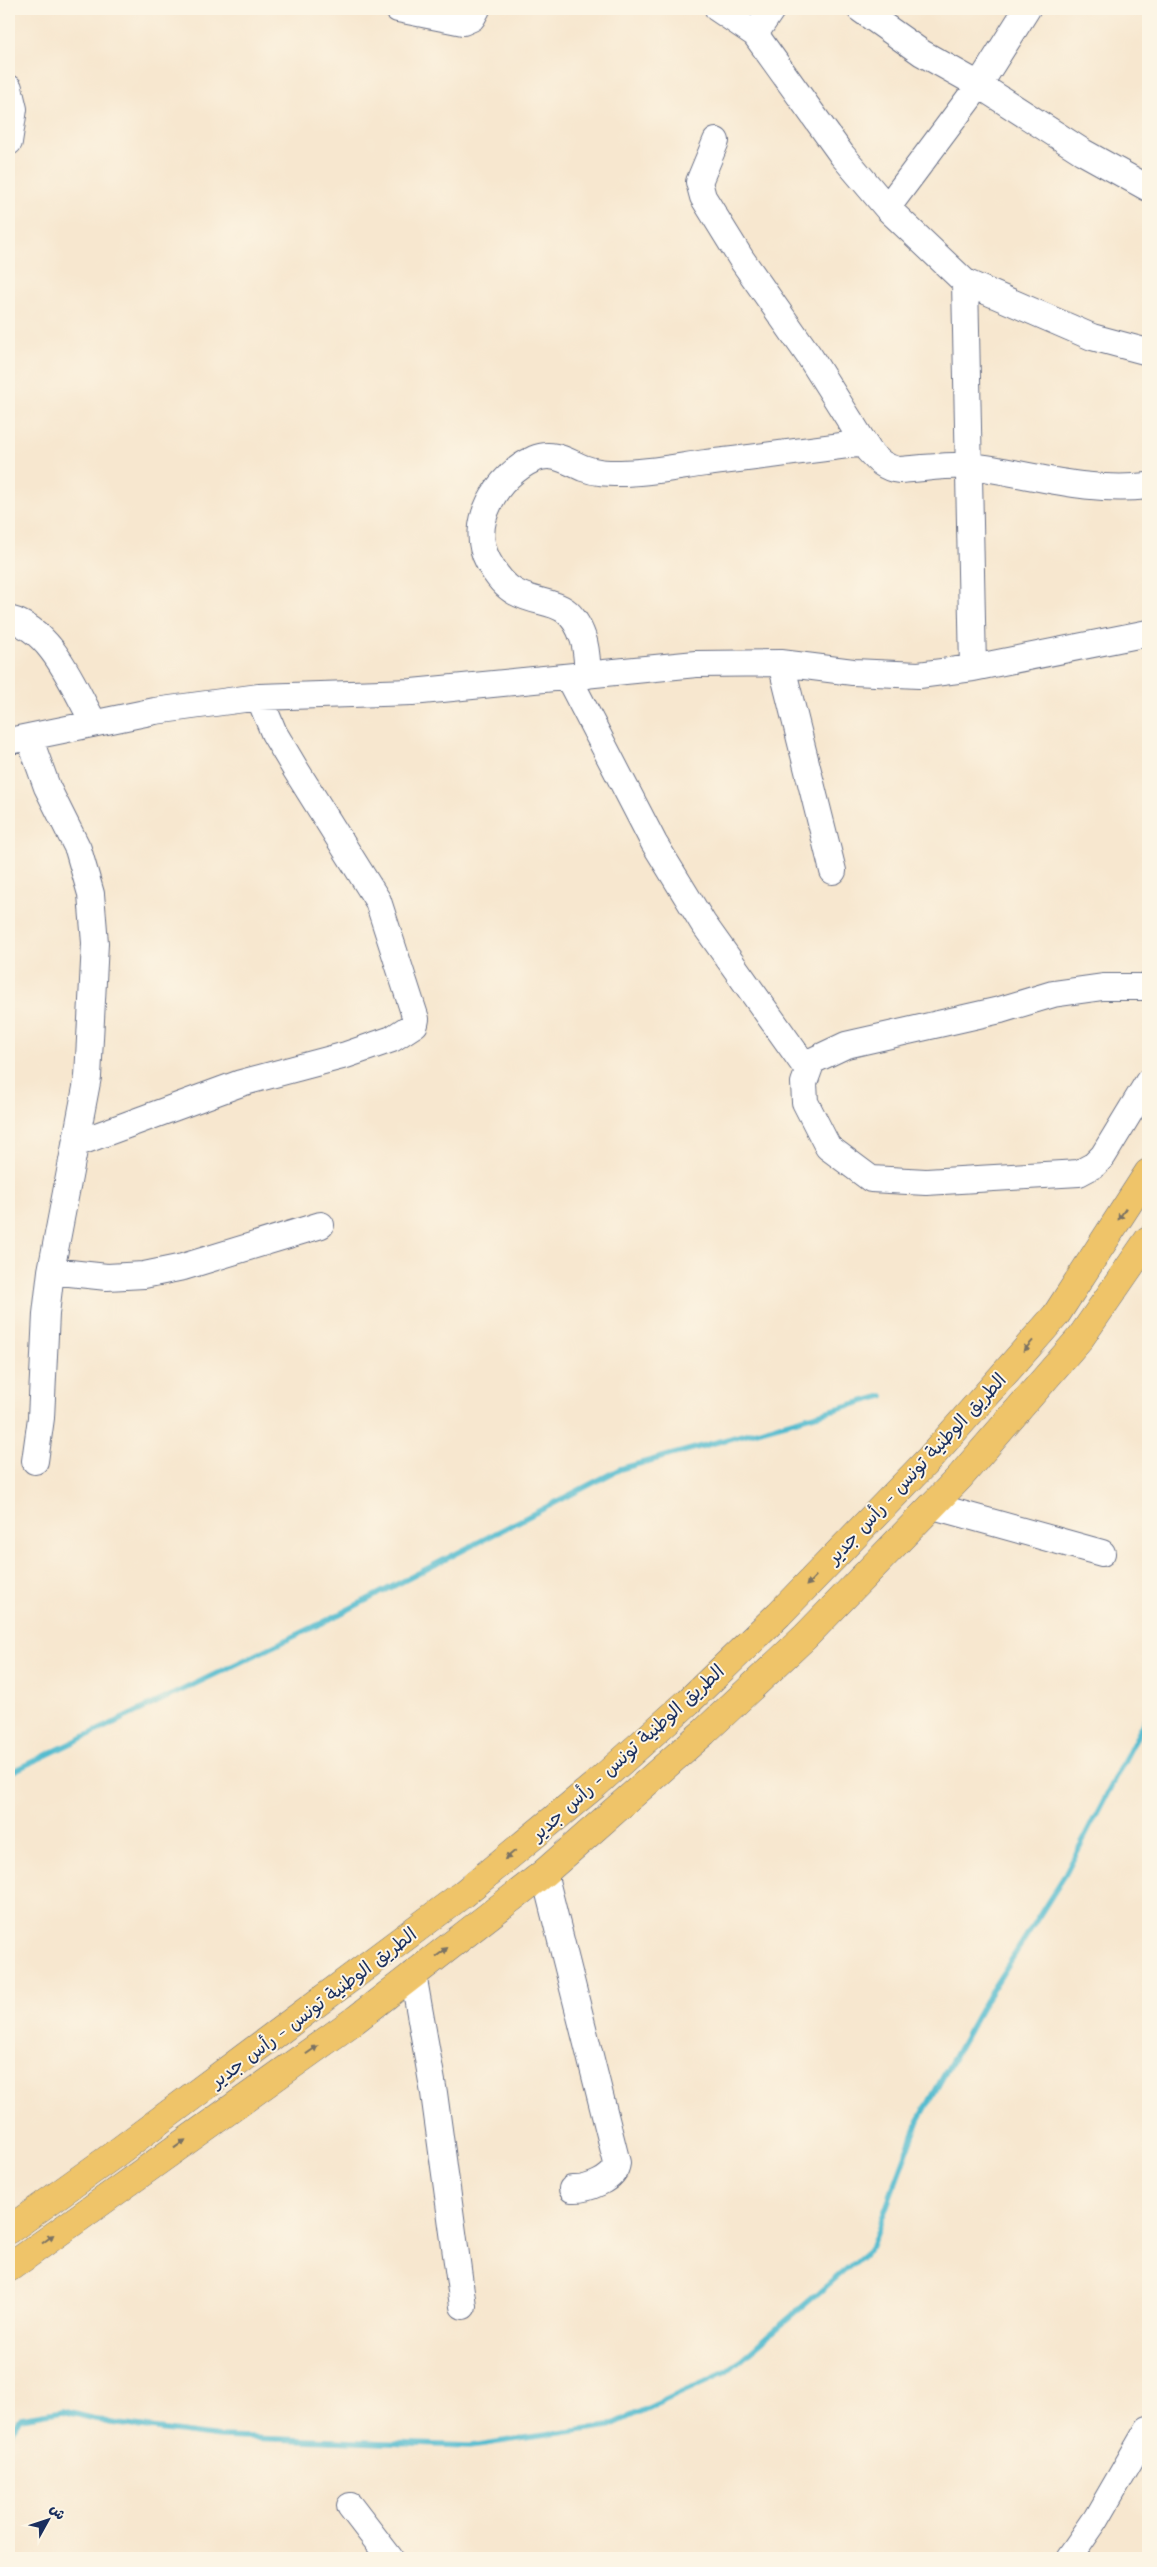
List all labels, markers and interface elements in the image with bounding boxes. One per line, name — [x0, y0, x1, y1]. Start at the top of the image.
one-way arrow — [1118, 1208, 1127, 1221]
one-way arrow — [1023, 1340, 1034, 1353]
street label: الطريق الوطنية تونس - رأس جدير — [821, 1369, 1011, 1570]
one-way arrow — [805, 1575, 817, 1587]
street label: الطريق الوطنية تونس - رأس جدير — [525, 1660, 729, 1847]
one-way arrow — [504, 1850, 517, 1861]
street label: الطريق الوطنية تونس - رأس جدير — [205, 1923, 421, 2094]
one-way arrow — [435, 1947, 448, 1958]
one-way arrow — [305, 2045, 319, 2055]
one-way arrow — [173, 2139, 187, 2149]
one-way arrow — [41, 2234, 55, 2244]
north arrow — [22, 2494, 72, 2544]
text: ش — [46, 2501, 69, 2523]

